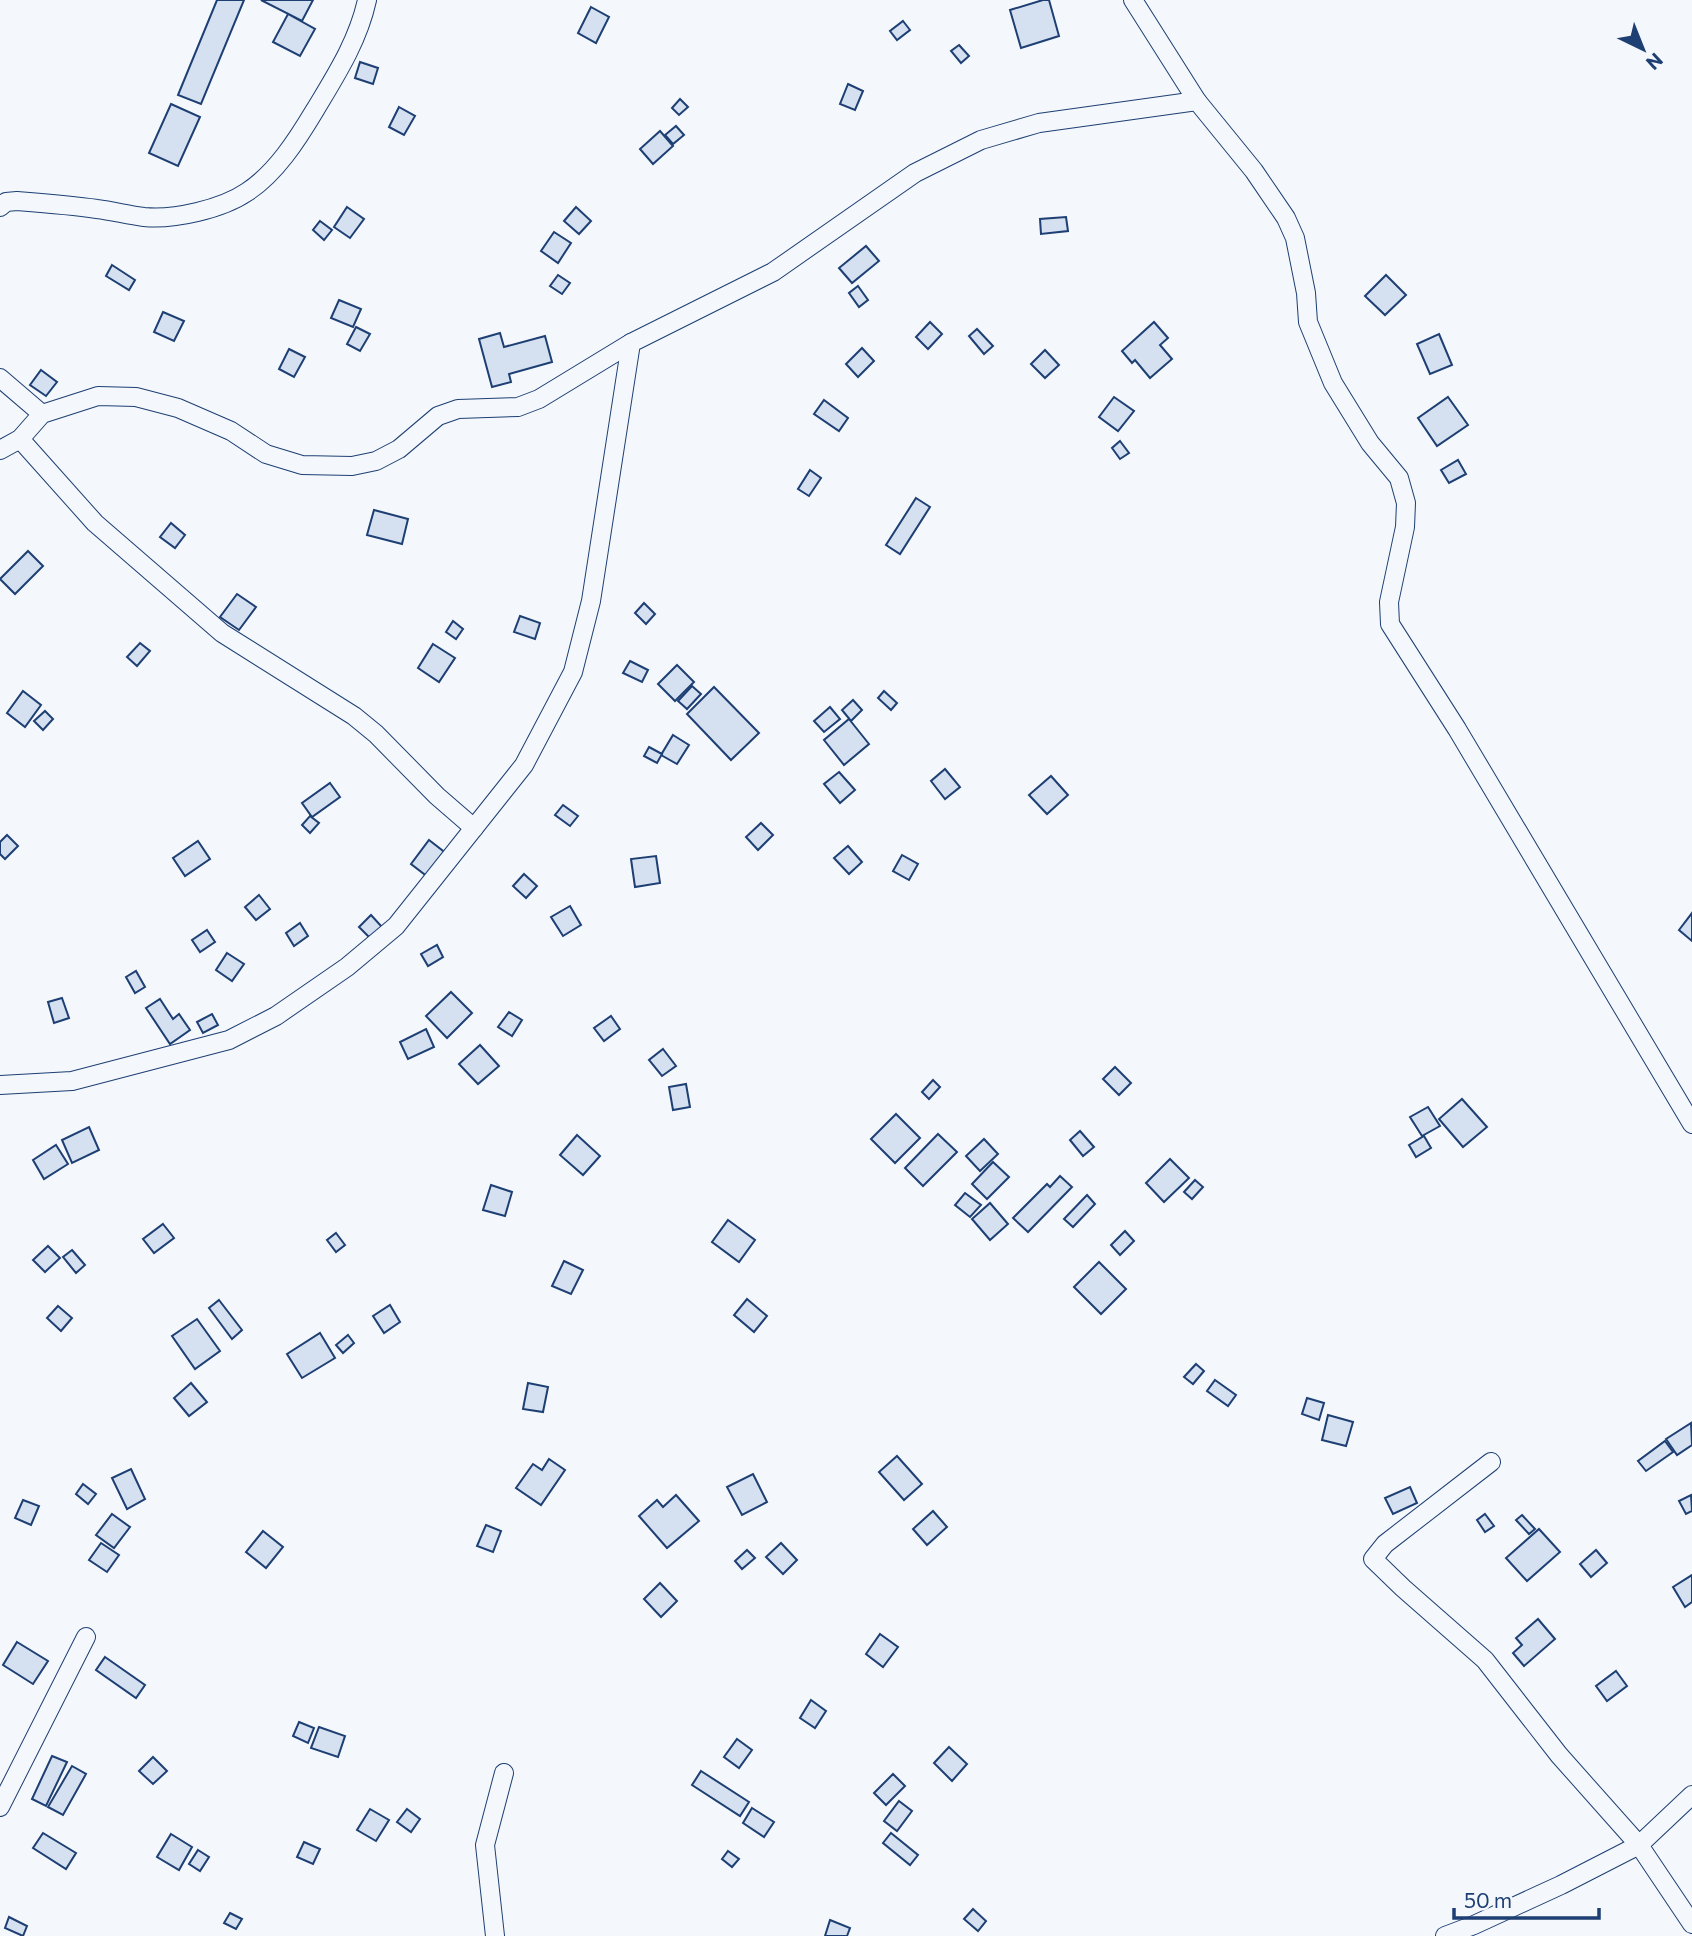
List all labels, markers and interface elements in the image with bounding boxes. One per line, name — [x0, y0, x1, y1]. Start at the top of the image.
north arrow — [1608, 14, 1678, 84]
text: N — [1642, 49, 1668, 75]
scale bar — [1454, 1876, 1599, 1920]
text: 50 m — [1464, 1887, 1512, 1912]

